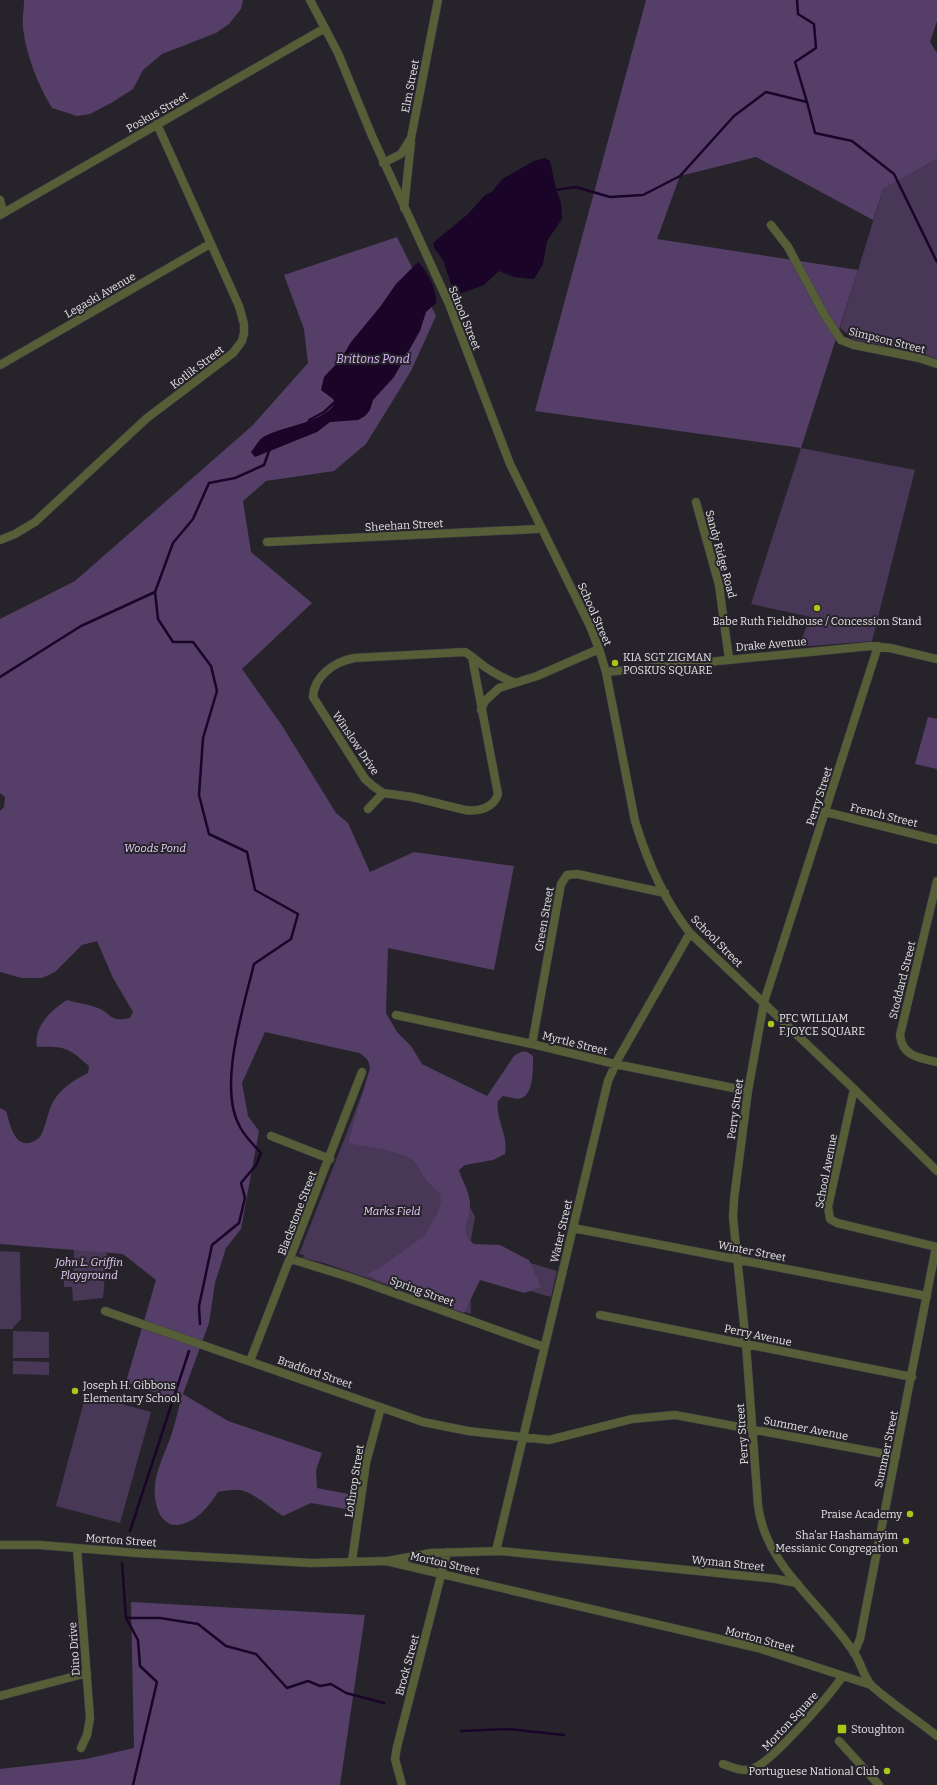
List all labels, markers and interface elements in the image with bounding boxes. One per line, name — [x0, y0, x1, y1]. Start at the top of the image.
street label: Elm Street — [399, 58, 422, 114]
street label: Poskus Street — [124, 89, 191, 135]
street label: Legaski Avenue — [63, 270, 138, 321]
street label: School Street — [446, 284, 483, 352]
street label: Simpson Street — [847, 325, 926, 356]
street label: Kotlik Street — [168, 343, 227, 392]
water label: Brittons Pond — [336, 352, 410, 366]
street label: Sandy Ridge Road — [703, 509, 739, 600]
street label: Sheehan Street — [364, 517, 444, 534]
street label: School Street — [575, 581, 614, 648]
marker: Babe Ruth Fieldhouse / Concession Stand — [812, 603, 822, 613]
place label: Babe Ruth Fieldhouse / Concession Stand — [713, 615, 922, 628]
street label: Drake Avenue — [735, 635, 807, 654]
place label: KIA SGT ZIGMAN POSKUS SQUARE — [623, 651, 712, 677]
marker: KIA SGT ZIGMAN POSKUS SQUARE — [610, 658, 620, 668]
street label: Winslow Drive — [330, 709, 382, 777]
street label: Perry Street — [804, 765, 835, 827]
street label: French Street — [849, 801, 919, 830]
park label: Woods Pond — [124, 842, 186, 855]
street label: Green Street — [532, 886, 557, 952]
street label: School Street — [688, 913, 745, 970]
street label: Stoddard Street — [887, 940, 918, 1020]
place label: PFC WILLIAM F.JOYCE SQUARE — [779, 1012, 865, 1038]
marker: PFC WILLIAM F.JOYCE SQUARE — [766, 1019, 776, 1029]
street label: Myrtle Street — [541, 1029, 609, 1058]
street label: Perry Street — [725, 1078, 746, 1140]
street label: School Avenue — [813, 1133, 840, 1209]
street label: Blackstone Street — [275, 1169, 319, 1257]
street label: Water Street — [548, 1198, 575, 1264]
park label: Marks Field — [363, 1205, 421, 1218]
street label: Winter Street — [717, 1239, 787, 1264]
park label: John L. Griffin Playground — [54, 1256, 123, 1282]
street label: Spring Street — [388, 1274, 456, 1309]
street label: Perry Avenue — [723, 1322, 793, 1349]
street label: Bradford Street — [276, 1354, 354, 1391]
place label: Joseph H. Gibbons Elementary School — [82, 1379, 180, 1405]
marker: Joseph H. Gibbons Elementary School — [70, 1386, 80, 1396]
street label: Perry Street — [734, 1403, 751, 1465]
street label: Summer Street — [872, 1409, 901, 1489]
street label: Summer Avenue — [762, 1414, 849, 1443]
street label: Lothrop Street — [342, 1444, 367, 1519]
place label: Praise Academy — [821, 1508, 902, 1521]
marker: Praise Academy — [905, 1509, 915, 1519]
place label: Sha'ar Hashamayim Messianic Congregation — [775, 1529, 899, 1555]
street label: Morton Street — [85, 1532, 157, 1549]
marker: Sha'ar Hashamayim Messianic Congregation — [901, 1536, 911, 1546]
street label: Morton Street — [409, 1549, 481, 1578]
street label: Wyman Street — [691, 1553, 765, 1574]
street label: Dino Drive — [66, 1622, 83, 1676]
street label: Morton Street — [724, 1624, 796, 1655]
street label: Brock Street — [393, 1633, 422, 1697]
street label: Morton Square — [760, 1689, 821, 1754]
marker: Stoughton — [836, 1723, 848, 1735]
place label: Stoughton — [851, 1723, 904, 1736]
place label: Portuguese National Club — [749, 1765, 879, 1778]
marker: Portuguese National Club — [882, 1766, 892, 1776]

